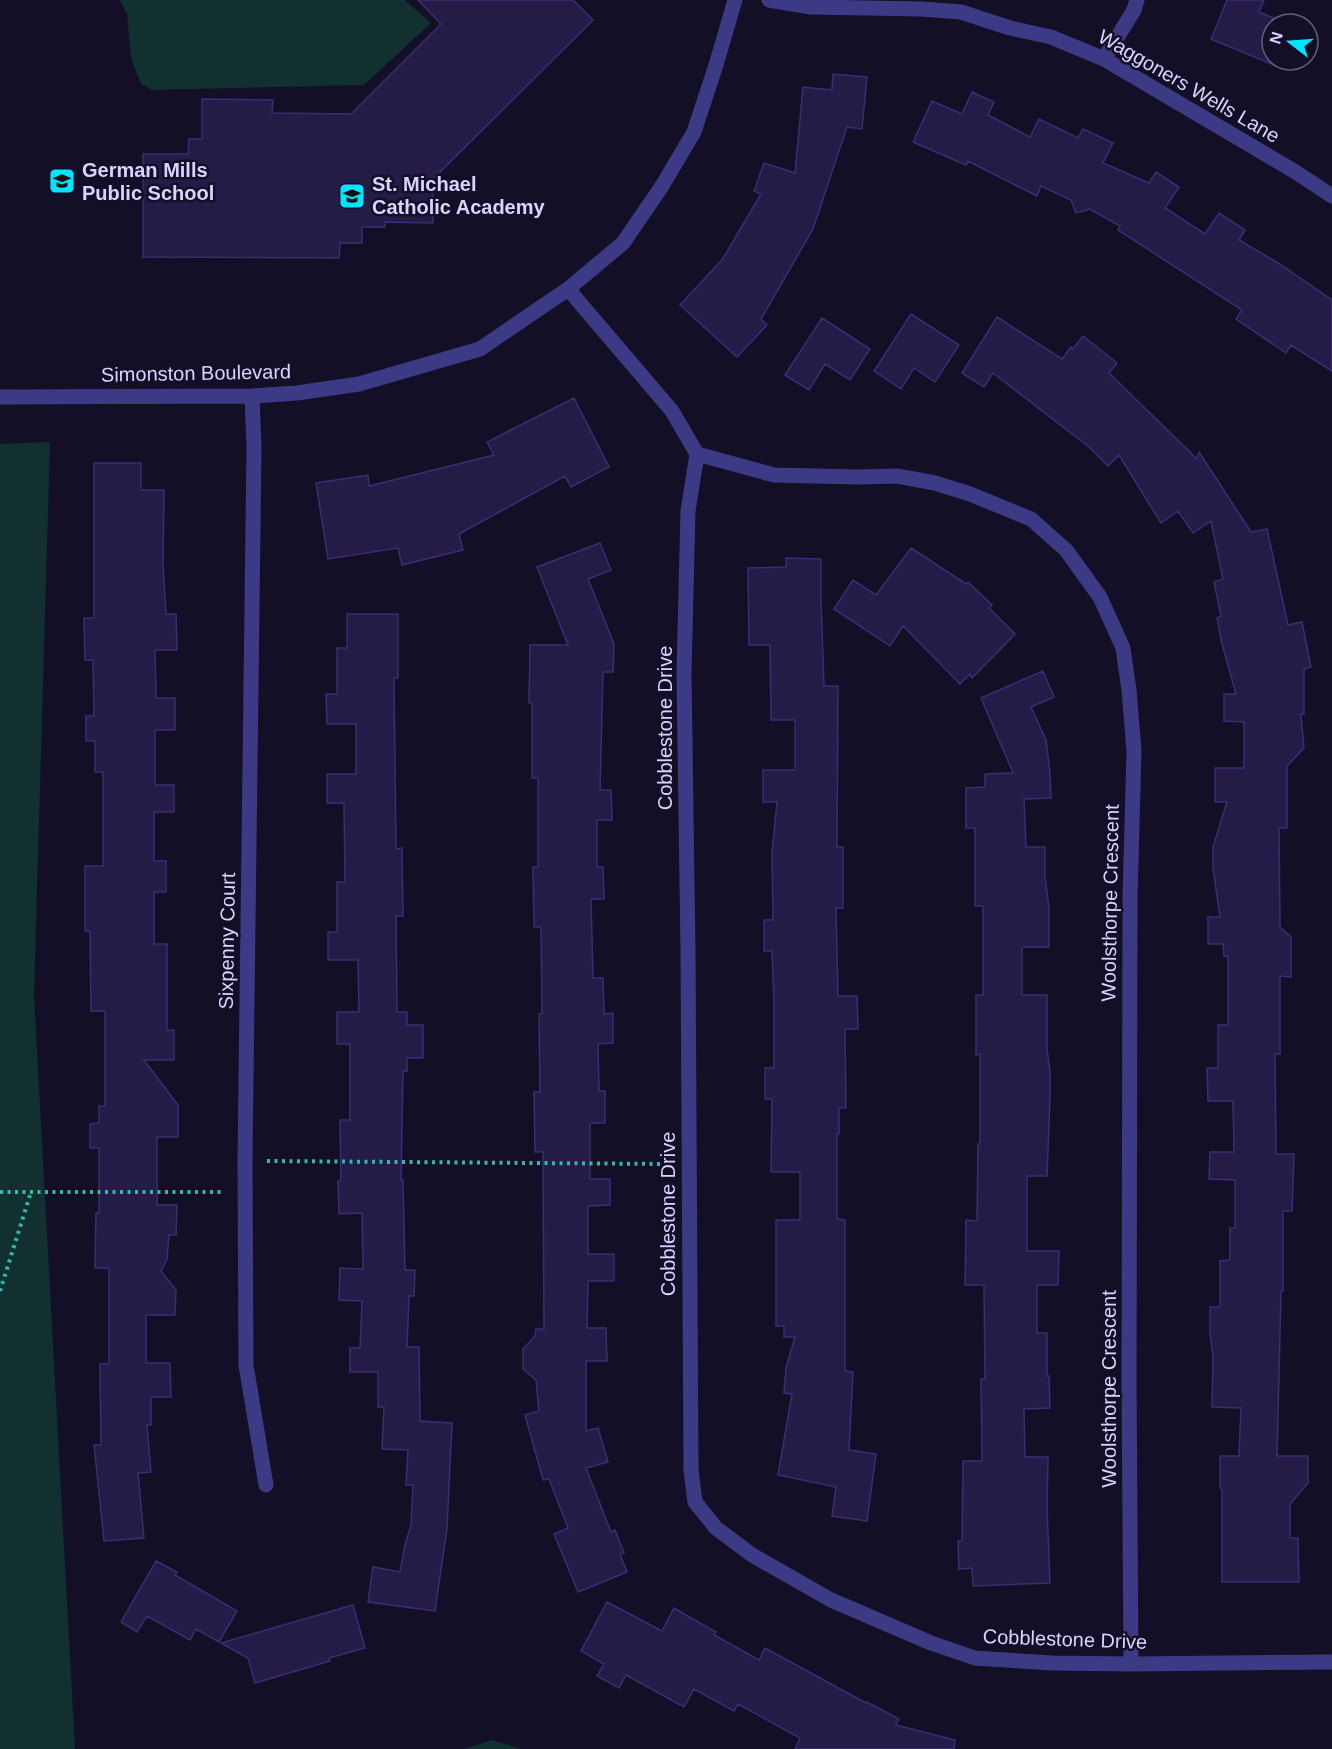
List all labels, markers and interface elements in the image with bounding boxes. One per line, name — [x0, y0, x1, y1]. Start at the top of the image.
north arrow — [1260, 12, 1320, 72]
street label: Waggoners Wells Lane — [1094, 25, 1284, 147]
text: N — [1266, 30, 1286, 46]
place label: German Mills Public School — [82, 159, 214, 204]
school or university icon: German Mills Public School — [47, 166, 77, 196]
place label: St. Michael Catholic Academy — [372, 173, 546, 218]
school or university icon: St. Michael Catholic Academy — [337, 181, 367, 211]
street label: Simonston Boulevard — [101, 360, 291, 386]
street label: Cobblestone Drive — [654, 646, 676, 810]
street label: Woolsthorpe Crescent — [1097, 804, 1123, 1002]
street label: Sixpenny Court — [215, 872, 239, 1010]
street label: Cobblestone Drive — [657, 1132, 679, 1296]
street label: Woolsthorpe Crescent — [1098, 1290, 1120, 1488]
street label: Cobblestone Drive — [982, 1625, 1148, 1653]

